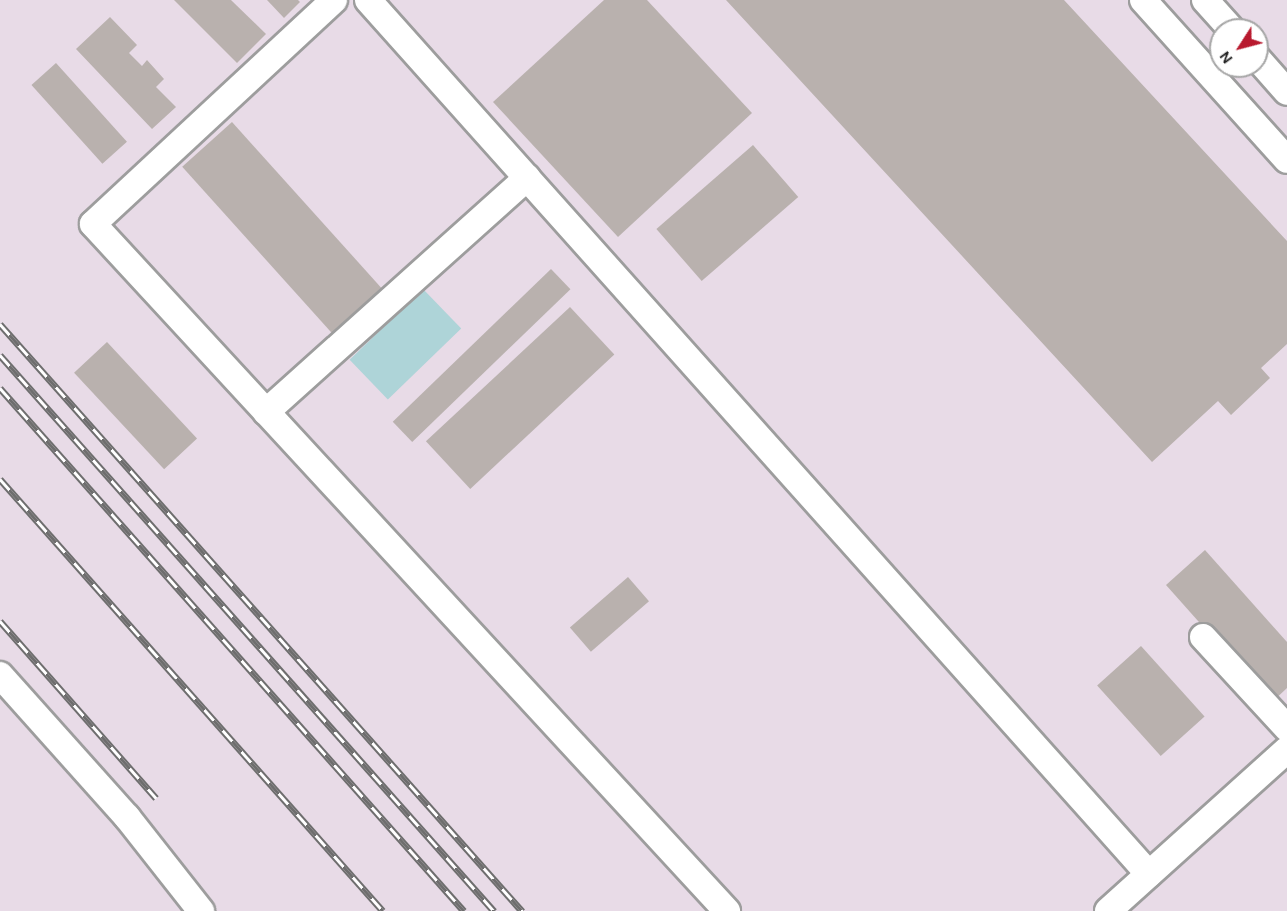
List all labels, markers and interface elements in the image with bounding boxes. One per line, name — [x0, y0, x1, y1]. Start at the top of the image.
north arrow — [1209, 18, 1269, 78]
text: N — [1215, 47, 1237, 68]

